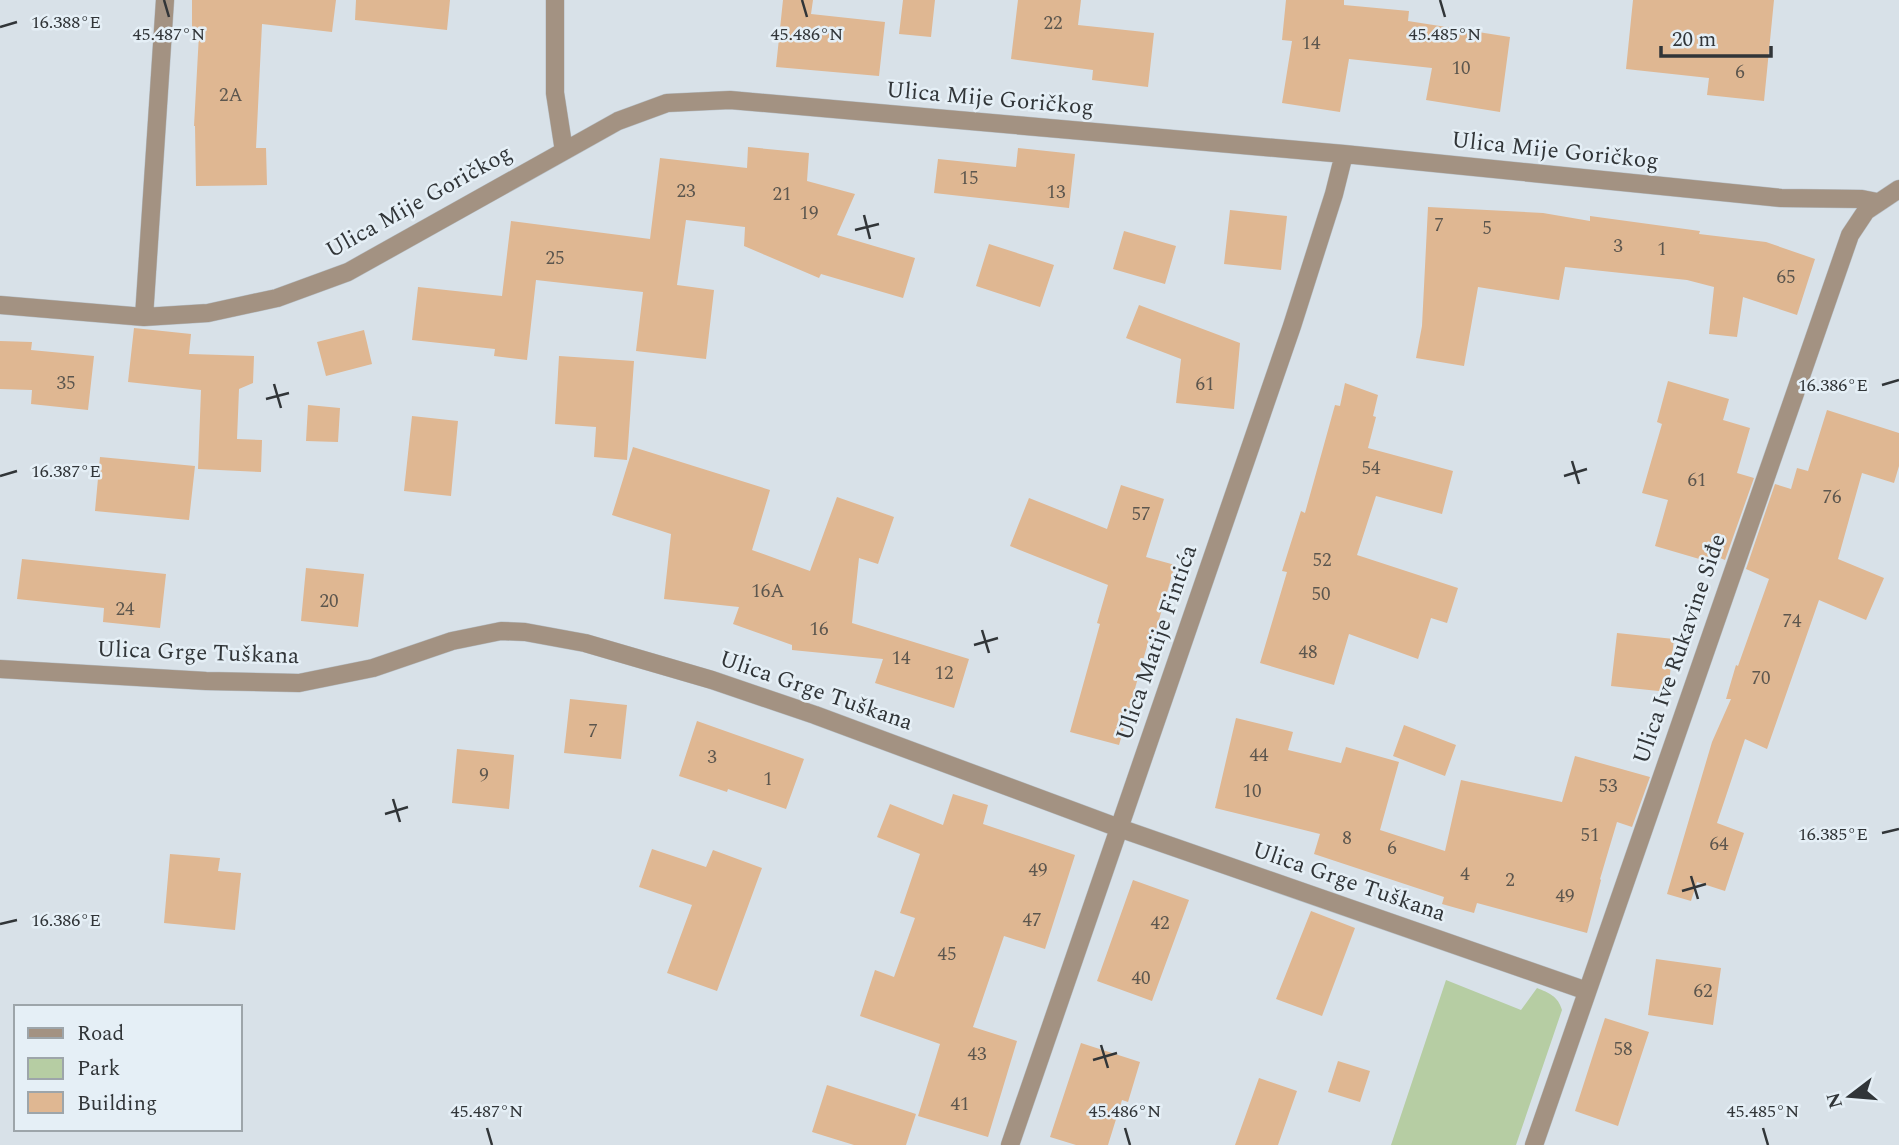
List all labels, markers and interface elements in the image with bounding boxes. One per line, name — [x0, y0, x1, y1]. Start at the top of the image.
text: 16.388°E — [31, 9, 101, 36]
house number: 22 — [1043, 9, 1063, 38]
scale bar — [1661, 14, 1771, 58]
text: 45.487°N — [133, 21, 205, 48]
text: 45.486°N — [771, 21, 843, 48]
text: 45.485°N — [1409, 21, 1481, 48]
text: 20 m — [1672, 24, 1716, 56]
house number: 14 — [1301, 29, 1321, 58]
house number: 10 — [1451, 54, 1471, 83]
house number: 6 — [1735, 58, 1745, 87]
street label: Ulica Mije Goričkog — [885, 72, 1095, 126]
house number: 2A — [219, 81, 243, 110]
street label: Ulica Mije Goričkog — [1449, 123, 1661, 179]
street label: Ulica Mije Goričkog — [319, 136, 519, 268]
house number: 15 — [959, 164, 979, 193]
house number: 23 — [676, 177, 696, 206]
house number: 13 — [1046, 178, 1066, 207]
house number: 21 — [772, 180, 792, 209]
house number: 19 — [799, 199, 819, 228]
house number: 7 — [1434, 211, 1444, 240]
house number: 5 — [1482, 214, 1492, 243]
house number: 3 — [1613, 232, 1623, 261]
house number: 1 — [1657, 235, 1667, 264]
house number: 25 — [545, 244, 565, 273]
house number: 65 — [1776, 263, 1796, 292]
house number: 35 — [56, 369, 76, 398]
house number: 61 — [1195, 370, 1215, 399]
text: 16.386°E — [1798, 372, 1868, 399]
house number: 54 — [1361, 454, 1381, 483]
text: 16.387°E — [31, 458, 101, 485]
house number: 61 — [1687, 466, 1707, 495]
house number: 76 — [1822, 483, 1842, 512]
house number: 57 — [1131, 500, 1151, 529]
street label: Ulica Ive Rukavine Siđe — [1624, 529, 1736, 769]
street label: Ulica Matije Fintića — [1107, 540, 1207, 746]
house number: 52 — [1312, 546, 1332, 575]
house number: 16A — [751, 577, 785, 606]
house number: 50 — [1311, 580, 1331, 609]
house number: 20 — [319, 587, 339, 616]
house number: 24 — [115, 595, 135, 624]
house number: 74 — [1782, 607, 1802, 636]
house number: 16 — [809, 615, 829, 644]
street label: Ulica Grge Tuškana — [96, 632, 300, 674]
house number: 48 — [1298, 638, 1318, 667]
street label: Ulica Grge Tuškana — [714, 641, 918, 741]
house number: 14 — [891, 644, 911, 673]
house number: 12 — [934, 659, 954, 688]
house number: 70 — [1751, 664, 1771, 693]
house number: 7 — [588, 717, 598, 746]
house number: 44 — [1249, 741, 1269, 770]
house number: 3 — [707, 743, 717, 772]
house number: 9 — [479, 761, 489, 790]
house number: 1 — [763, 765, 773, 794]
house number: 53 — [1598, 772, 1618, 801]
house number: 10 — [1242, 777, 1262, 806]
house number: 51 — [1580, 821, 1600, 850]
text: 16.385°E — [1798, 821, 1868, 848]
house number: 8 — [1342, 824, 1352, 853]
house number: 64 — [1709, 830, 1729, 859]
street label: Ulica Grge Tuškana — [1247, 832, 1451, 932]
house number: 6 — [1387, 834, 1397, 863]
house number: 49 — [1028, 856, 1048, 885]
house number: 4 — [1460, 860, 1470, 889]
house number: 2 — [1505, 866, 1515, 895]
house number: 49 — [1555, 882, 1575, 911]
house number: 47 — [1022, 906, 1042, 935]
text: 16.386°E — [31, 907, 101, 934]
house number: 42 — [1150, 909, 1170, 938]
house number: 45 — [937, 940, 957, 969]
house number: 40 — [1131, 964, 1151, 993]
house number: 62 — [1693, 977, 1713, 1006]
legend — [14, 1005, 242, 1131]
text: Road — [77, 1018, 124, 1050]
house number: 58 — [1613, 1035, 1633, 1064]
house number: 43 — [967, 1040, 987, 1069]
text: Park — [77, 1053, 121, 1085]
north arrow — [1815, 1061, 1885, 1131]
text: Building — [77, 1088, 157, 1120]
text: N — [1819, 1089, 1851, 1112]
house number: 41 — [950, 1090, 970, 1119]
text: 45.487°N — [451, 1098, 523, 1125]
text: 45.486°N — [1089, 1098, 1161, 1125]
text: 45.485°N — [1727, 1098, 1799, 1125]

